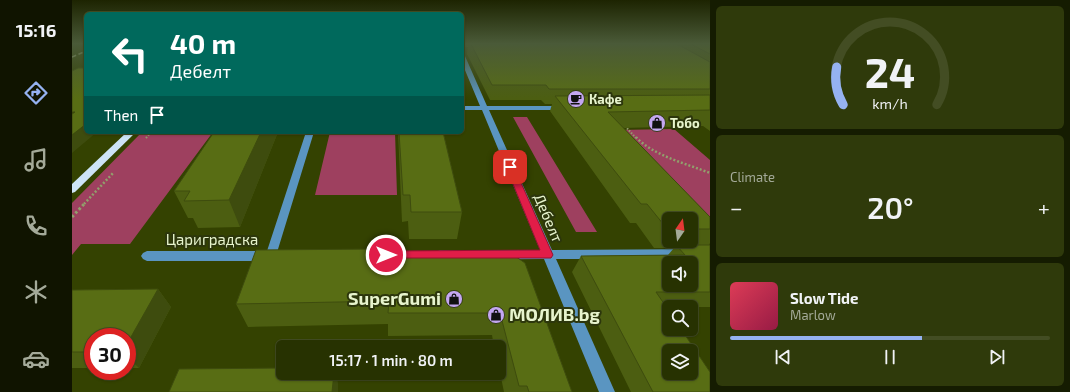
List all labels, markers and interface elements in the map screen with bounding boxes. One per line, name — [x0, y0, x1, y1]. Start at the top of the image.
text: 15:16 — [16, 19, 56, 41]
text: 40 m — [170, 26, 236, 60]
icon: left — [104, 28, 156, 80]
text: 24 — [865, 46, 915, 96]
text: Дебелт — [170, 60, 231, 82]
icon: directions — [22, 79, 50, 107]
cafe icon: Кафе — [566, 89, 586, 109]
place label: Кафе — [589, 91, 622, 107]
text: km/h — [872, 95, 908, 112]
icon: arrive — [146, 104, 168, 126]
text: Then — [104, 106, 138, 124]
shop icon: Тобо — [647, 113, 667, 133]
place label: Тобо — [670, 115, 700, 131]
icon: music — [22, 146, 50, 174]
pin — [493, 150, 527, 184]
icon: arrive — [499, 156, 521, 178]
text: Climate — [730, 169, 775, 185]
text: 20° — [867, 189, 914, 225]
street label: Дебелт — [531, 191, 567, 245]
text: − — [730, 194, 743, 220]
text: + — [1038, 194, 1050, 220]
icon: phone — [22, 212, 50, 240]
north arrow — [662, 212, 698, 248]
map controls — [662, 212, 698, 380]
street label: Цариградска — [166, 230, 258, 248]
position arrow — [365, 234, 407, 276]
button: sound — [662, 256, 698, 292]
icon: climate — [22, 278, 50, 306]
place label: SuperGumi — [348, 287, 441, 309]
shop icon: SuperGumi — [444, 289, 464, 309]
text: Slow Tide — [790, 289, 858, 307]
button: search — [662, 300, 698, 336]
place label: МОЛИВ.bg — [509, 303, 601, 325]
shop icon: МОЛИВ.bg — [486, 305, 506, 325]
text: Marlow — [790, 307, 836, 323]
speed limit sign: 30 — [84, 328, 136, 380]
button: layers — [662, 344, 698, 380]
icon: car — [22, 345, 50, 373]
icon: previous — [772, 346, 794, 368]
icon: pause — [879, 346, 901, 368]
icon: next — [986, 346, 1008, 368]
text: 15:17 · 1 min · 80 m — [329, 351, 453, 369]

